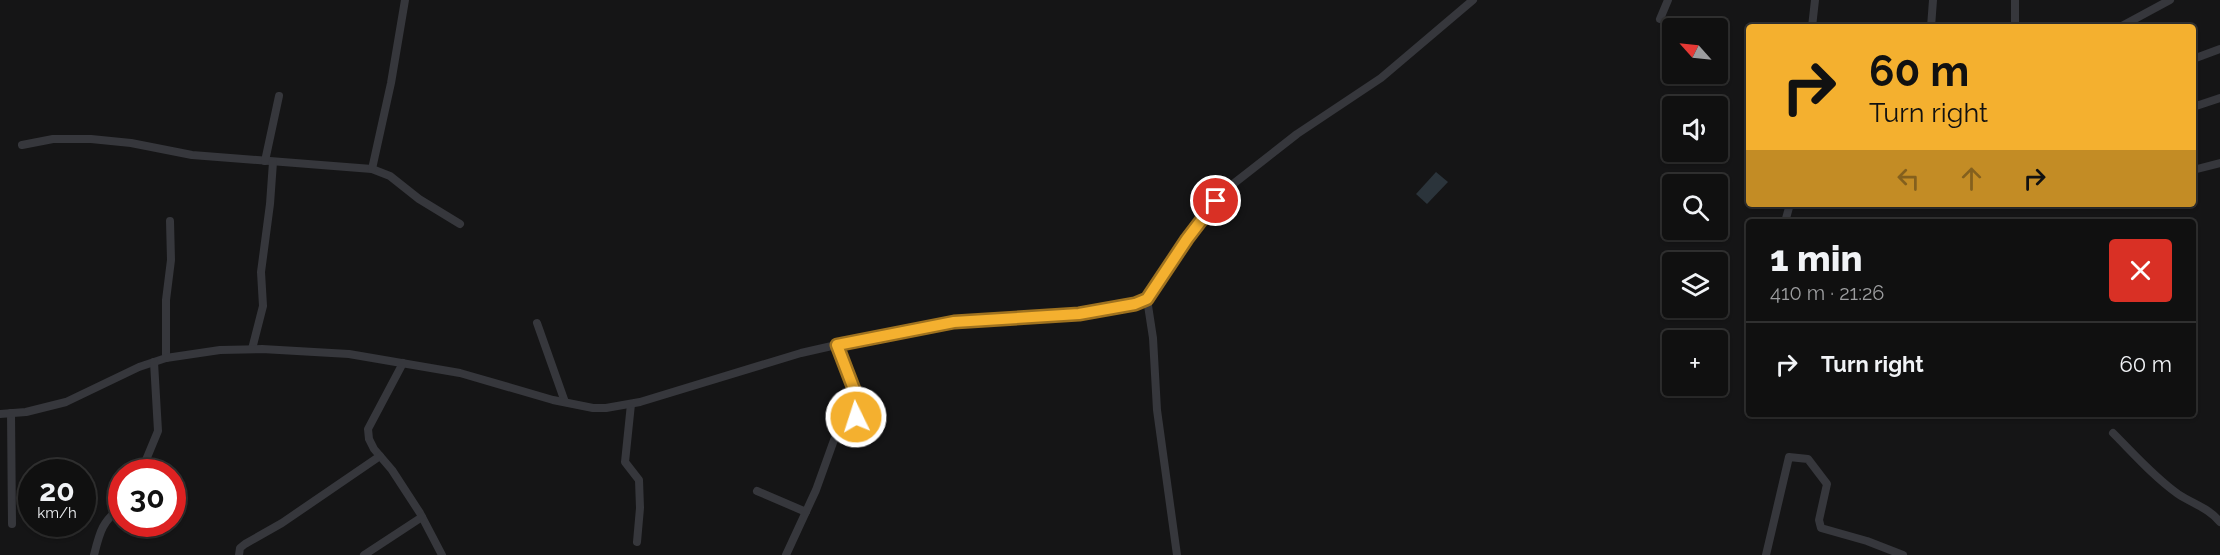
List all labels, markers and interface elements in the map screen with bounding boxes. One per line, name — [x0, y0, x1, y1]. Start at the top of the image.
north arrow — [1662, 18, 1728, 84]
map controls — [1662, 18, 1728, 396]
text: 60 m — [1869, 47, 1969, 96]
icon: right — [1770, 48, 1848, 126]
button: sound — [1662, 96, 1728, 162]
text: Turn right — [1869, 97, 1988, 128]
icon: left — [1892, 162, 1925, 195]
icon: ahead — [1955, 162, 1988, 195]
icon: right — [2018, 162, 2051, 195]
button: search — [1662, 174, 1728, 240]
pin — [1190, 175, 1241, 226]
icon: arrive — [1199, 184, 1232, 217]
text: 1 min — [1770, 237, 1862, 279]
button: close — [2109, 239, 2172, 302]
button: layers — [1662, 252, 1728, 318]
text: 410 m · 21:26 — [1770, 281, 1884, 305]
button: + — [1662, 330, 1728, 396]
icon: right — [1770, 348, 1803, 381]
text: Turn right — [1821, 351, 1924, 377]
text: 60 m — [2119, 351, 2172, 377]
position arrow — [824, 385, 888, 449]
speed limit sign: 30 — [108, 459, 186, 537]
text: 20 — [39, 473, 75, 508]
text: km/h — [37, 504, 77, 522]

